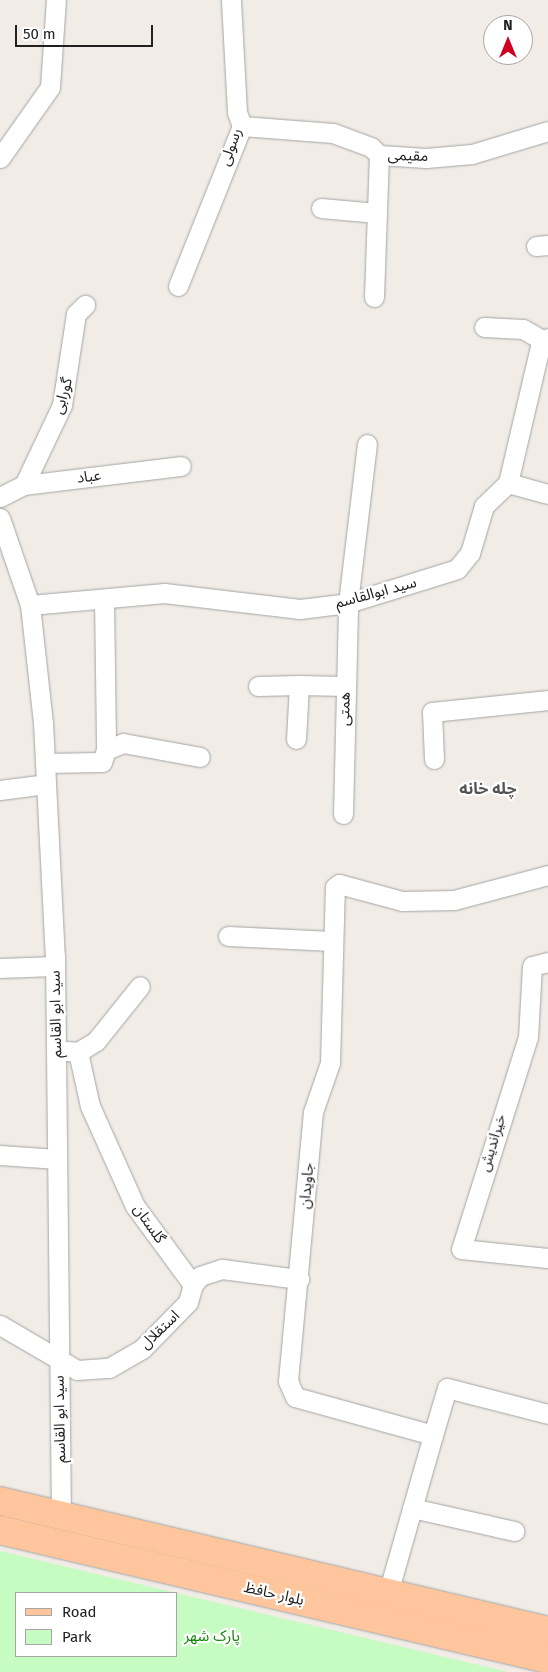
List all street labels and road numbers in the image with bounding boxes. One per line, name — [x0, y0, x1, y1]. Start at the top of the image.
street label: رسولی — [216, 126, 246, 168]
street label: مقیمی — [387, 146, 429, 166]
street label: گورابی — [49, 376, 77, 416]
street label: عباد — [76, 467, 102, 487]
street label: سید ابوالقاسم — [333, 574, 419, 612]
street label: همتی — [336, 692, 354, 726]
street label: سید ابو القاسم — [46, 970, 66, 1058]
street label: خیراندیش — [476, 1112, 510, 1174]
street label: جاویدان — [296, 1162, 318, 1210]
street label: گلستان — [129, 1201, 169, 1247]
street label: استقلال — [137, 1307, 183, 1353]
street label: سید ابو القاسم — [50, 1375, 70, 1463]
street label: بلوار حافظ — [242, 1578, 306, 1610]

